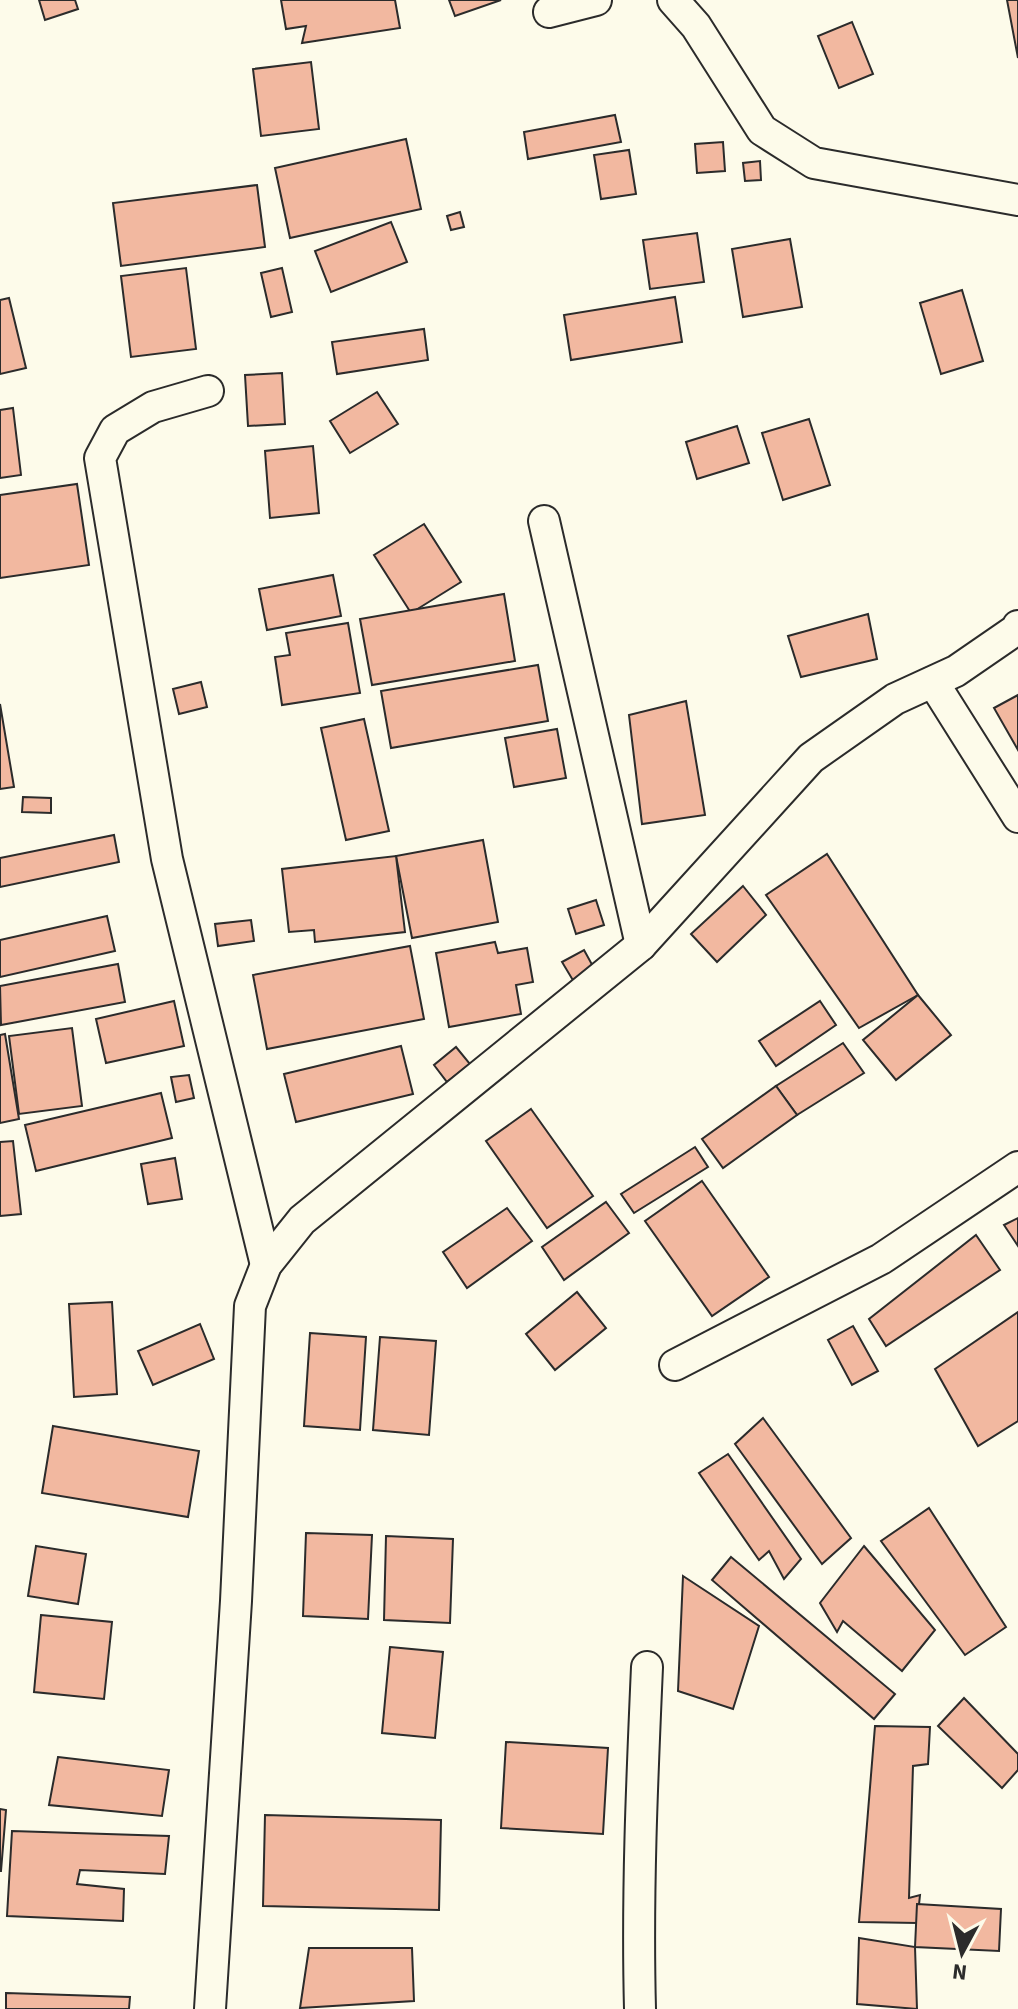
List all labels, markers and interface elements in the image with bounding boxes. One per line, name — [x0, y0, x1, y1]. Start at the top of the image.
north arrow — [922, 1913, 1002, 1993]
text: N — [950, 1955, 969, 1989]

